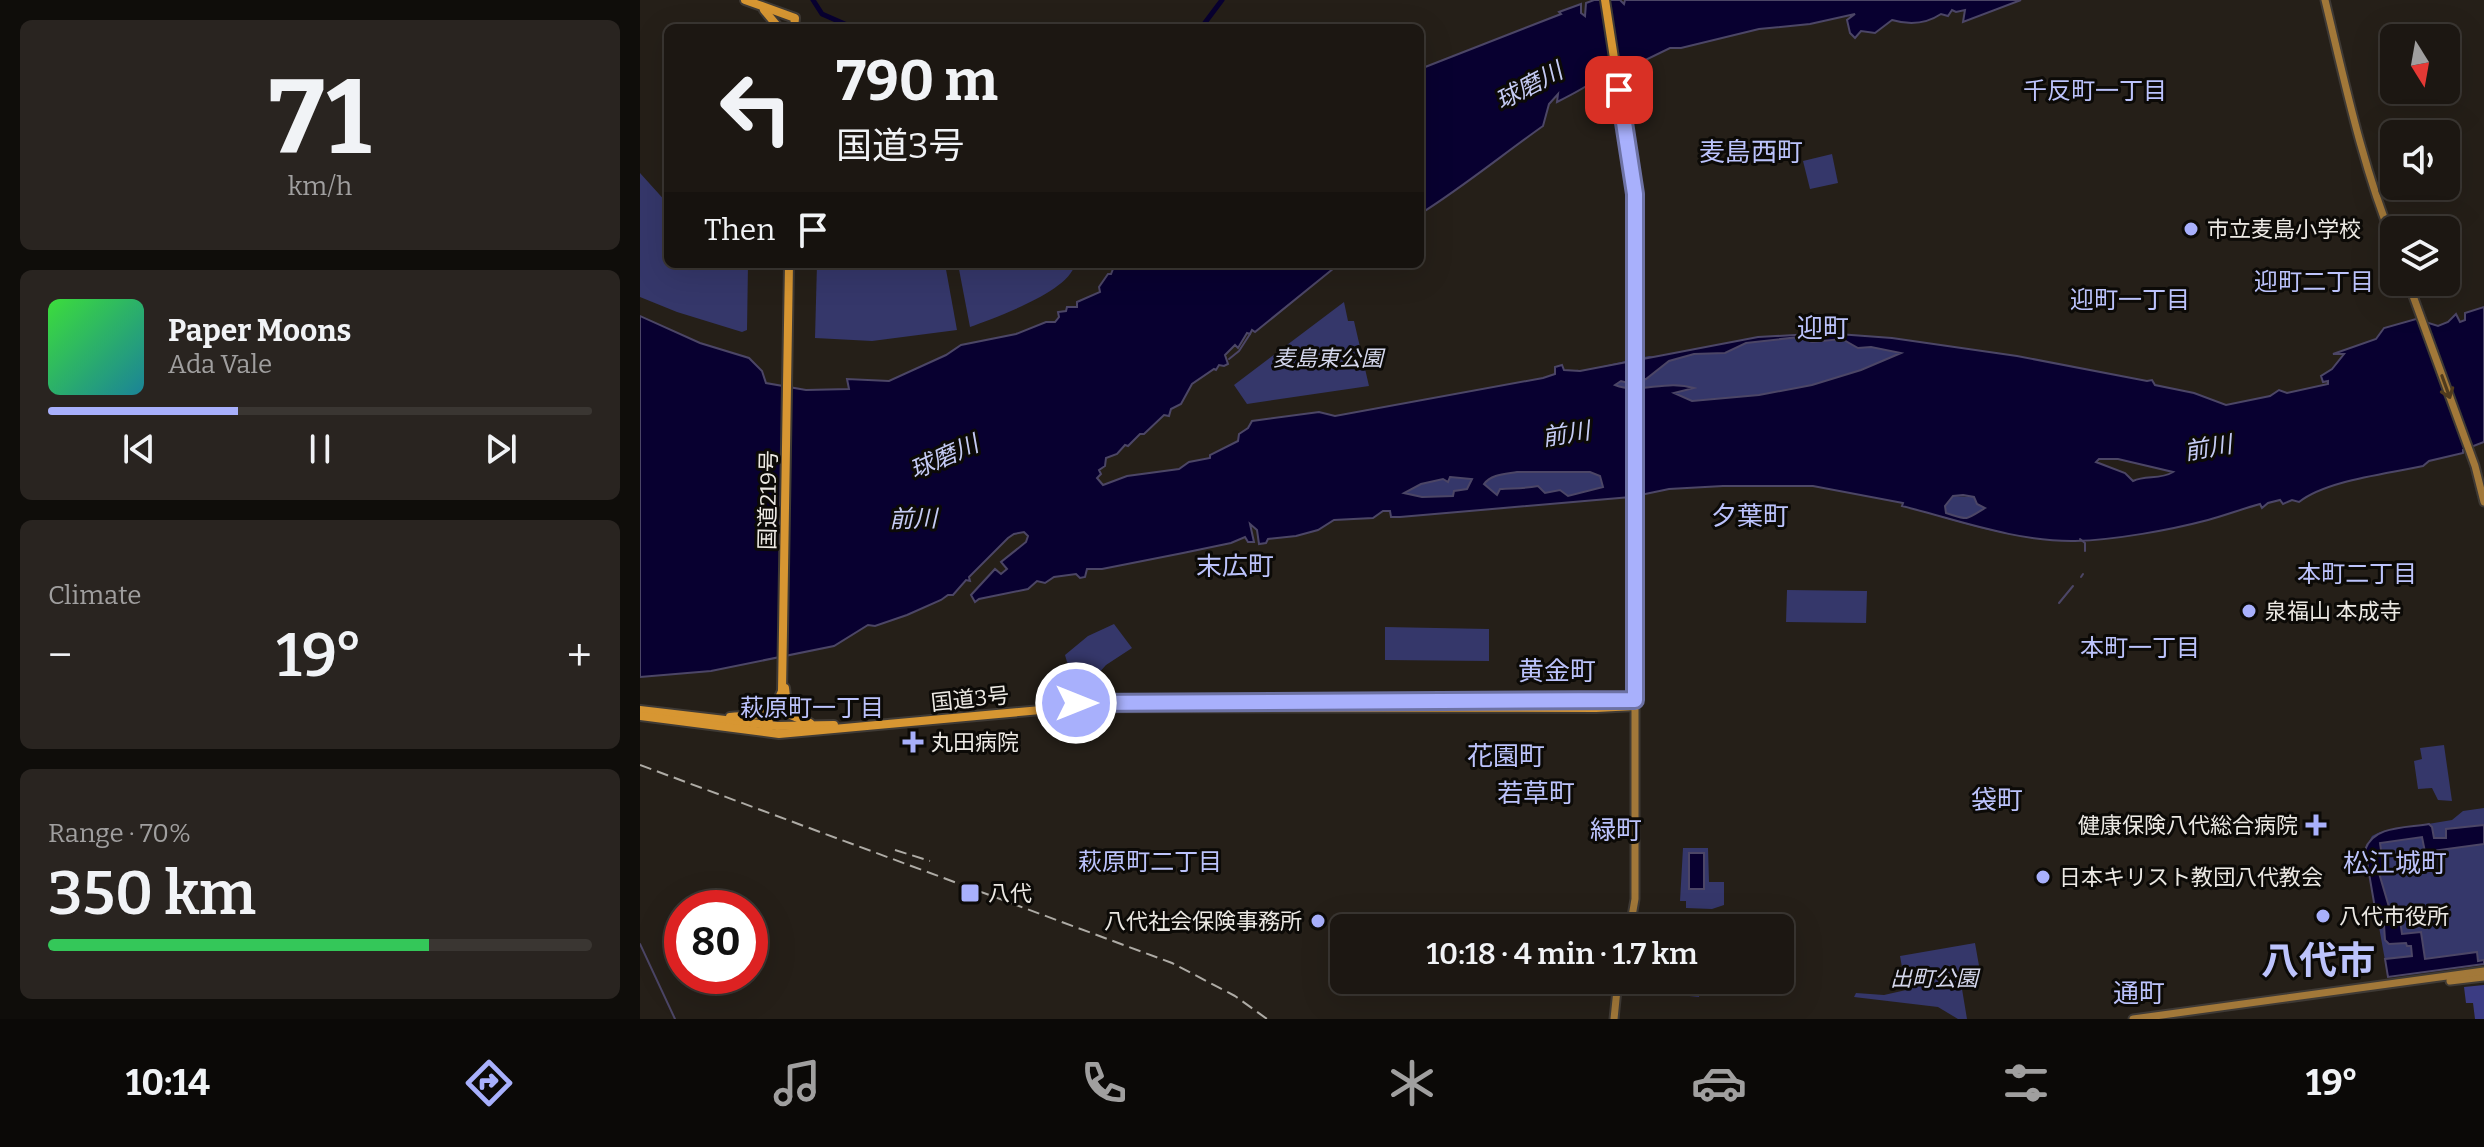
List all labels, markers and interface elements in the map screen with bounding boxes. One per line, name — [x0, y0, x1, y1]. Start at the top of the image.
north arrow — [2380, 24, 2460, 104]
map controls — [2380, 24, 2460, 296]
text: 790 m — [836, 48, 998, 115]
water label: 球磨川 — [1491, 55, 1570, 115]
text: 71 — [269, 56, 371, 181]
icon: left — [704, 56, 808, 160]
pin — [1585, 56, 1653, 124]
icon: arrive — [1597, 68, 1641, 112]
district label: 千反町一丁目 — [2023, 77, 2167, 105]
button: sound — [2380, 120, 2460, 200]
text: 国道3号 — [836, 124, 965, 168]
district label: 麦島西町 — [1699, 137, 1803, 168]
text: km/h — [288, 171, 352, 202]
icon: arrive — [791, 208, 835, 252]
text: Then — [704, 212, 775, 248]
place label: 市立麦島小学校 — [2207, 216, 2361, 243]
button: layers — [2380, 216, 2460, 296]
marker: 市立麦島小学校 — [2182, 220, 2200, 238]
district label: 迎町二丁目 — [2254, 268, 2374, 296]
district label: 迎町一丁目 — [2070, 286, 2190, 314]
text: Paper Moons — [168, 313, 351, 349]
district label: 迎町 — [1797, 313, 1849, 344]
park label: 麦島東公園 — [1273, 345, 1386, 372]
text: Ada Vale — [168, 349, 272, 380]
one-way arrow — [2440, 374, 2455, 399]
water label: 前川 — [1540, 416, 1595, 452]
icon: previous — [117, 427, 161, 471]
icon: pause — [298, 427, 342, 471]
icon: next — [479, 427, 523, 471]
water label: 球磨川 — [905, 428, 985, 484]
water label: 前川 — [2182, 430, 2237, 466]
street label: 国道219号 — [754, 450, 782, 550]
district label: 夕葉町 — [1711, 501, 1789, 532]
water label: 前川 — [889, 505, 940, 533]
district label: 末広町 — [1196, 551, 1274, 582]
district label: 本町二丁目 — [2297, 560, 2417, 588]
text: Climate — [48, 580, 142, 611]
place label: 泉福山 本成寺 — [2265, 598, 2401, 625]
marker: 泉福山 本成寺 — [2240, 602, 2258, 620]
text: 19° — [276, 620, 363, 692]
text: − — [48, 629, 72, 682]
text: + — [567, 629, 592, 682]
district label: 本町一丁目 — [2080, 634, 2200, 662]
district label: 黄金町 — [1518, 656, 1596, 687]
position arrow — [1034, 661, 1118, 745]
street label: 国道3号 — [930, 681, 1010, 717]
district label: 萩原町一丁目 — [740, 694, 884, 722]
place label: 丸田病院 — [931, 729, 1019, 756]
marker: 丸田病院 — [902, 731, 924, 753]
district label: 花園町 — [1467, 741, 1545, 772]
district label: 若草町 — [1497, 778, 1575, 809]
district label: 袋町 — [1971, 785, 2023, 816]
place label: 健康保険八代総合病院 — [2078, 812, 2298, 839]
marker: 健康保険八代総合病院 — [2305, 814, 2327, 836]
district label: 緑町 — [1590, 815, 1642, 846]
text: Range · 70% — [48, 818, 191, 849]
district label: 萩原町二丁目 — [1078, 848, 1222, 876]
district label: 松江城町 — [2343, 848, 2447, 879]
text: 350 km — [48, 858, 256, 930]
place label: 日本キリスト教団八代教会 — [2059, 864, 2323, 891]
marker: 日本キリスト教団八代教会 — [2034, 868, 2052, 886]
place label: 八代 — [988, 880, 1032, 907]
marker: 八代 — [959, 882, 981, 904]
speed limit sign: 80 — [664, 890, 768, 994]
place label: 八代市役所 — [2339, 903, 2449, 930]
marker: 八代市役所 — [2314, 907, 2332, 925]
place label: 八代社会保険事務所 — [1104, 908, 1302, 935]
marker: 八代社会保険事務所 — [1309, 912, 1327, 930]
text: 10:18 · 4 min · 1.7 km — [1426, 936, 1698, 972]
district label: 八代市 — [2261, 938, 2375, 984]
park label: 出町公園 — [1890, 965, 1981, 992]
district label: 通町 — [2113, 978, 2165, 1009]
icon: directions — [461, 1055, 517, 1111]
icon: music — [769, 1055, 825, 1111]
icon: phone — [1076, 1055, 1132, 1111]
icon: climate — [1384, 1055, 1440, 1111]
icon: car — [1691, 1055, 1747, 1111]
icon: filters — [1998, 1055, 2054, 1111]
text: 10:14 — [126, 1061, 210, 1105]
text: 19° — [2306, 1061, 2358, 1105]

